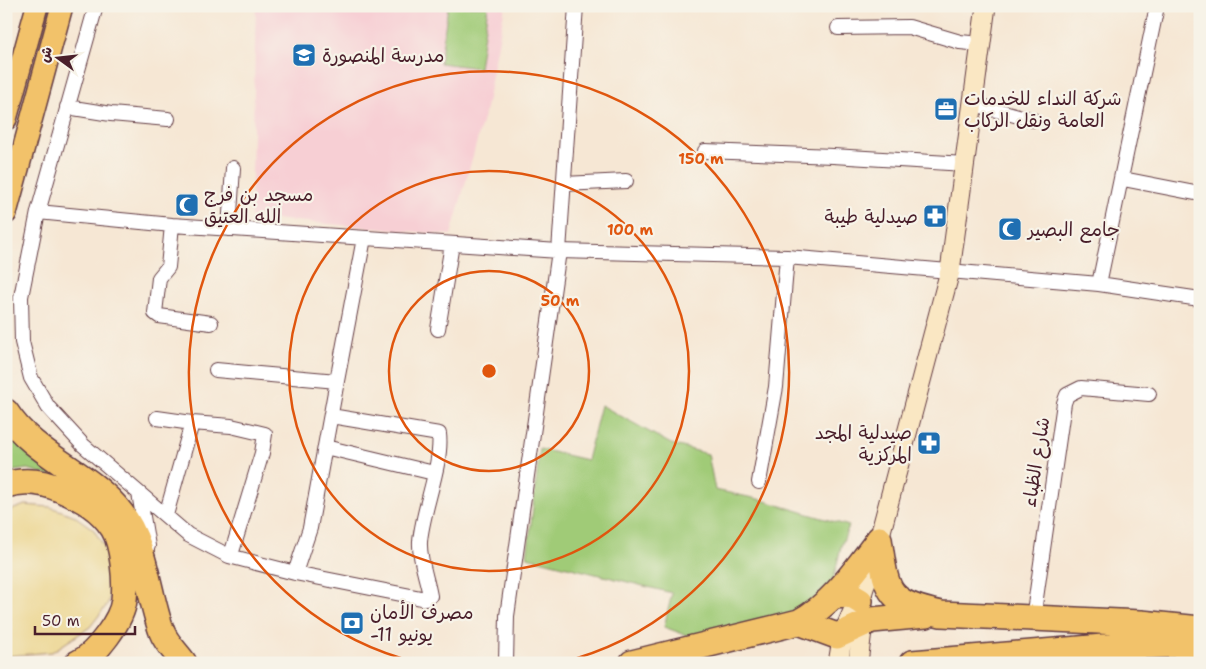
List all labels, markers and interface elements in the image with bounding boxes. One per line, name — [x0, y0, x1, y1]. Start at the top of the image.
north arrow — [32, 32, 82, 82]
school or university icon: مدرسة المنصورة — [291, 42, 317, 68]
place label: مدرسة المنصورة — [322, 43, 445, 68]
text: ش — [35, 45, 56, 64]
place label: شركة النداء للخدمات العامة ونقل الركاب — [964, 86, 1122, 133]
office icon: شركة النداء للخدمات العامة ونقل الركاب — [933, 96, 959, 122]
text: 150 m — [678, 149, 724, 169]
place label: مسجد بن فرج الله العتيق — [204, 182, 313, 229]
mosque icon: مسجد بن فرج الله العتيق — [174, 192, 200, 218]
pharmacy icon: صيدلية طيبة — [922, 203, 948, 229]
place label: صيدلية طيبة — [824, 204, 918, 229]
mosque icon: جامع البصير — [997, 216, 1023, 242]
place label: جامع البصير — [1026, 217, 1120, 243]
text: 100 m — [607, 220, 653, 240]
text: 50 m — [541, 291, 580, 311]
centre of rings — [480, 362, 498, 380]
street label: شارع الظباء — [1017, 415, 1056, 509]
place label: صيدلية المجد المركزية — [815, 420, 912, 467]
pharmacy icon: صيدلية المجد المركزية — [916, 430, 942, 456]
place label: مصرف الأمان -11 يونيو — [370, 600, 473, 647]
scale bar — [35, 604, 135, 636]
bank icon: مصرف الأمان -11 يونيو — [339, 610, 365, 636]
text: 50 m — [42, 611, 80, 631]

